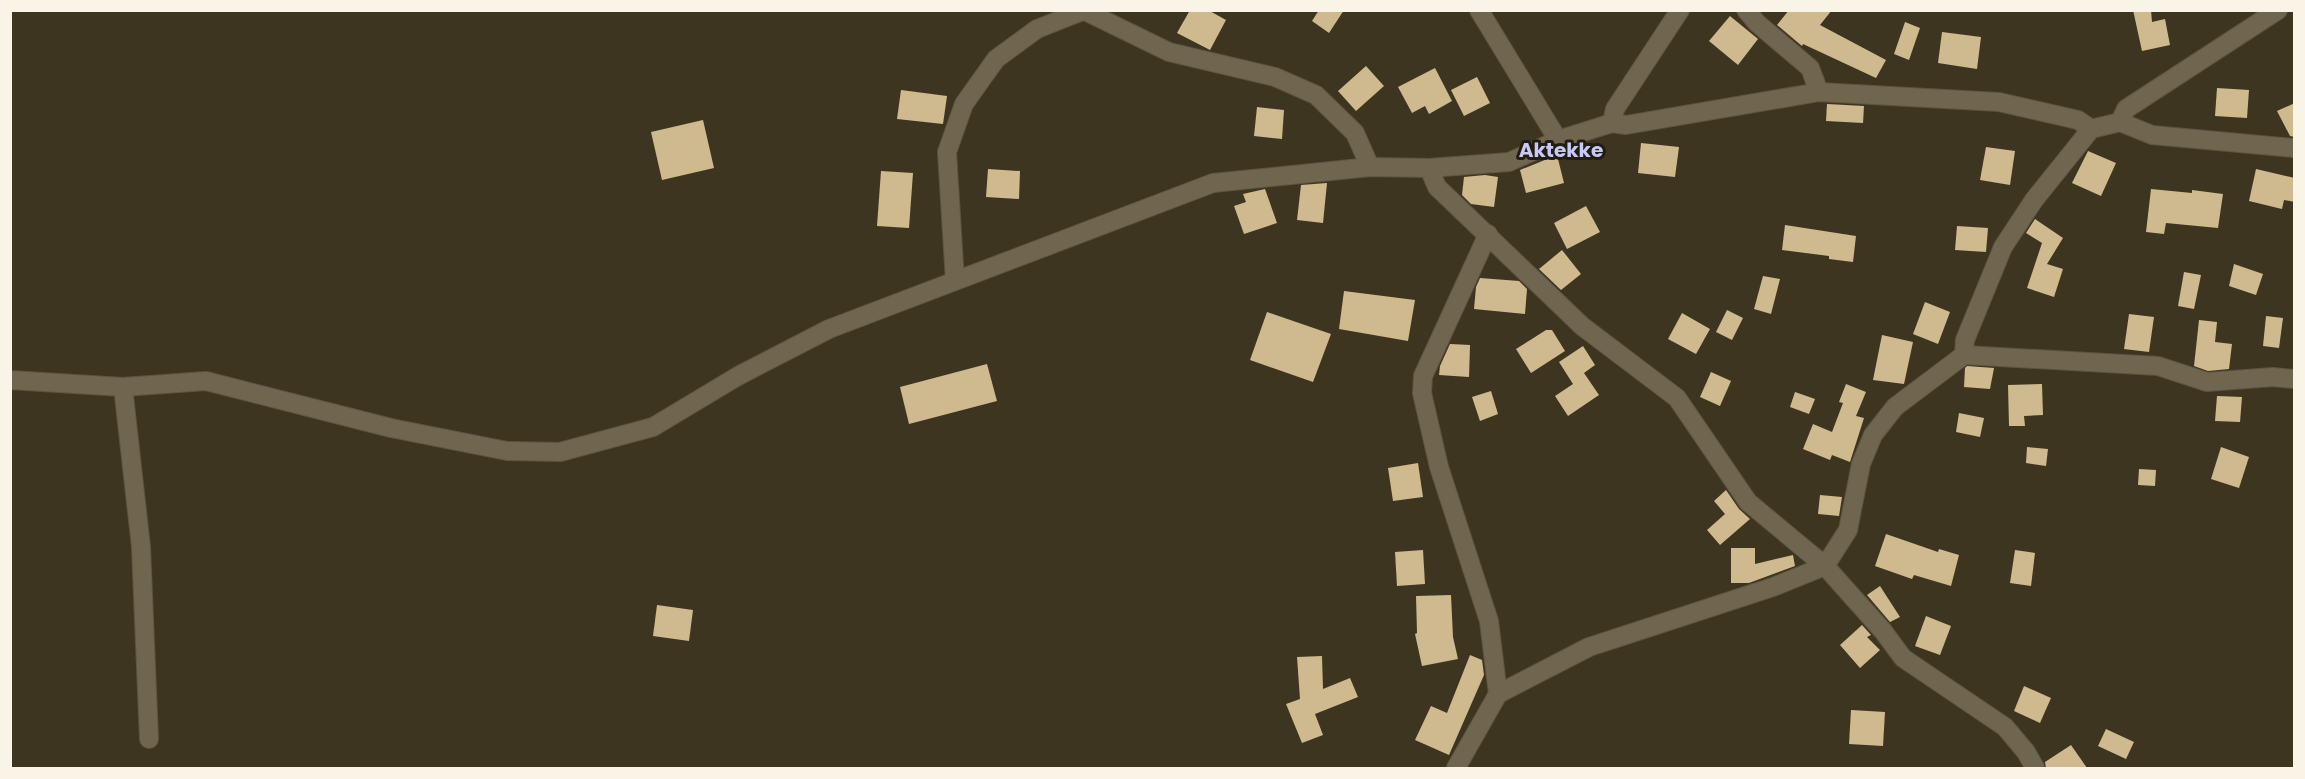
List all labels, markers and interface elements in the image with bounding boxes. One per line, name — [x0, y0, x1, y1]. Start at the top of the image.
district label: Aktekke — [1519, 136, 1603, 164]

